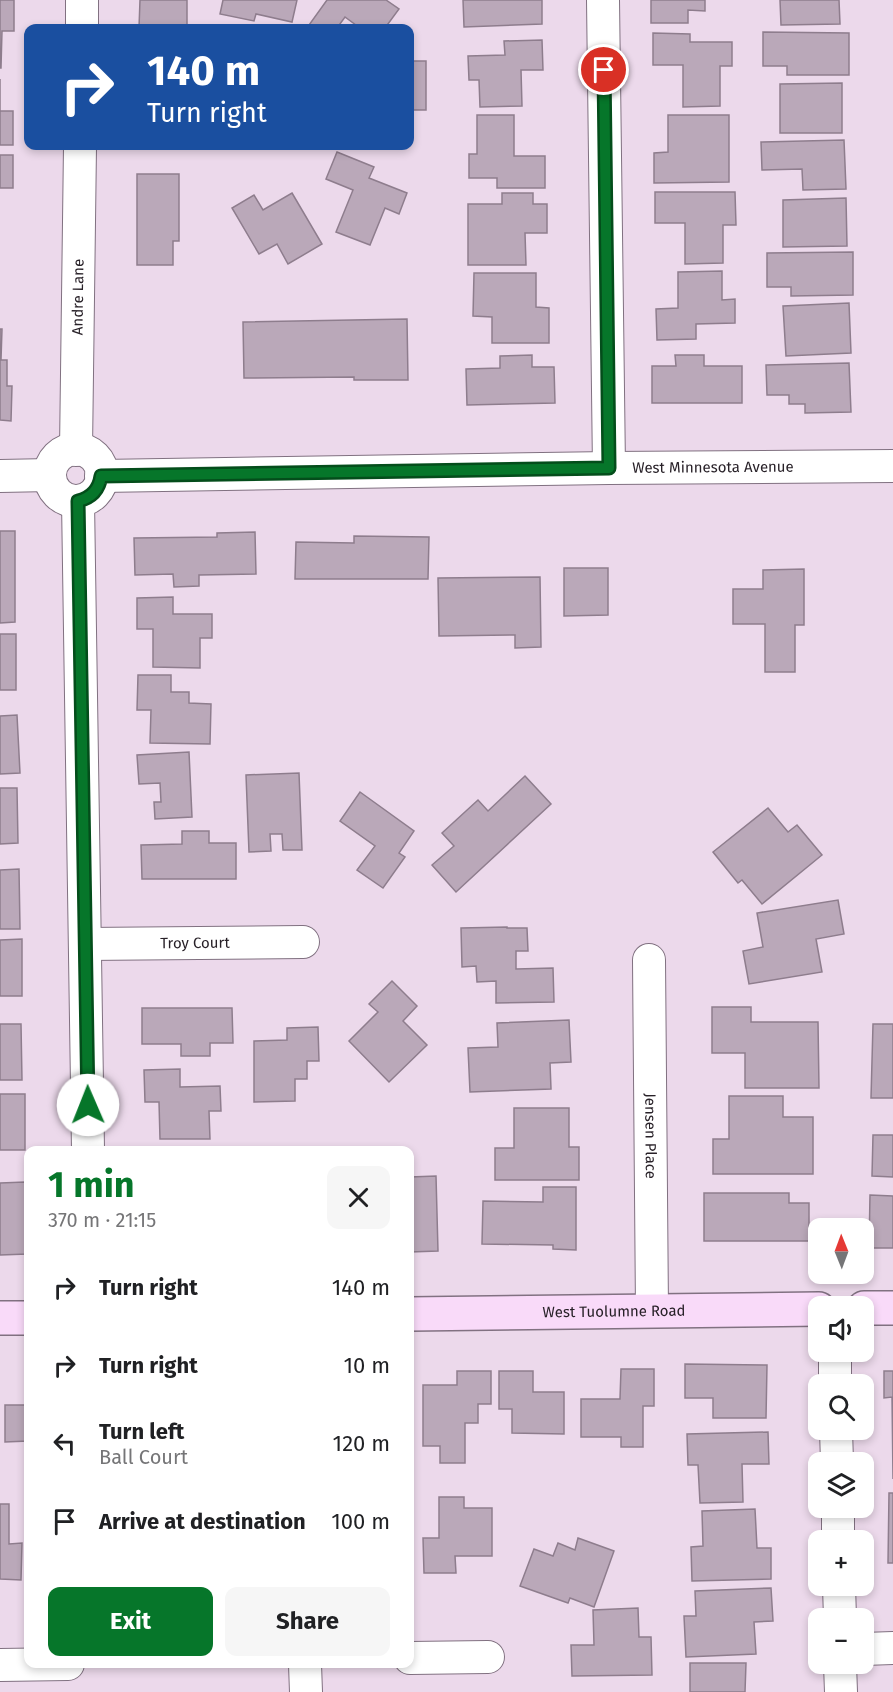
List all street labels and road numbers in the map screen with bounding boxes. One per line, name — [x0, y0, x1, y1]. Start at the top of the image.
street label: Andre Lane — [69, 259, 88, 335]
street label: West Minnesota Avenue — [632, 458, 794, 477]
street label: Troy Court — [160, 934, 230, 952]
street label: Jensen Place — [641, 1093, 660, 1179]
street label: West Tuolumne Road — [542, 1302, 686, 1321]

